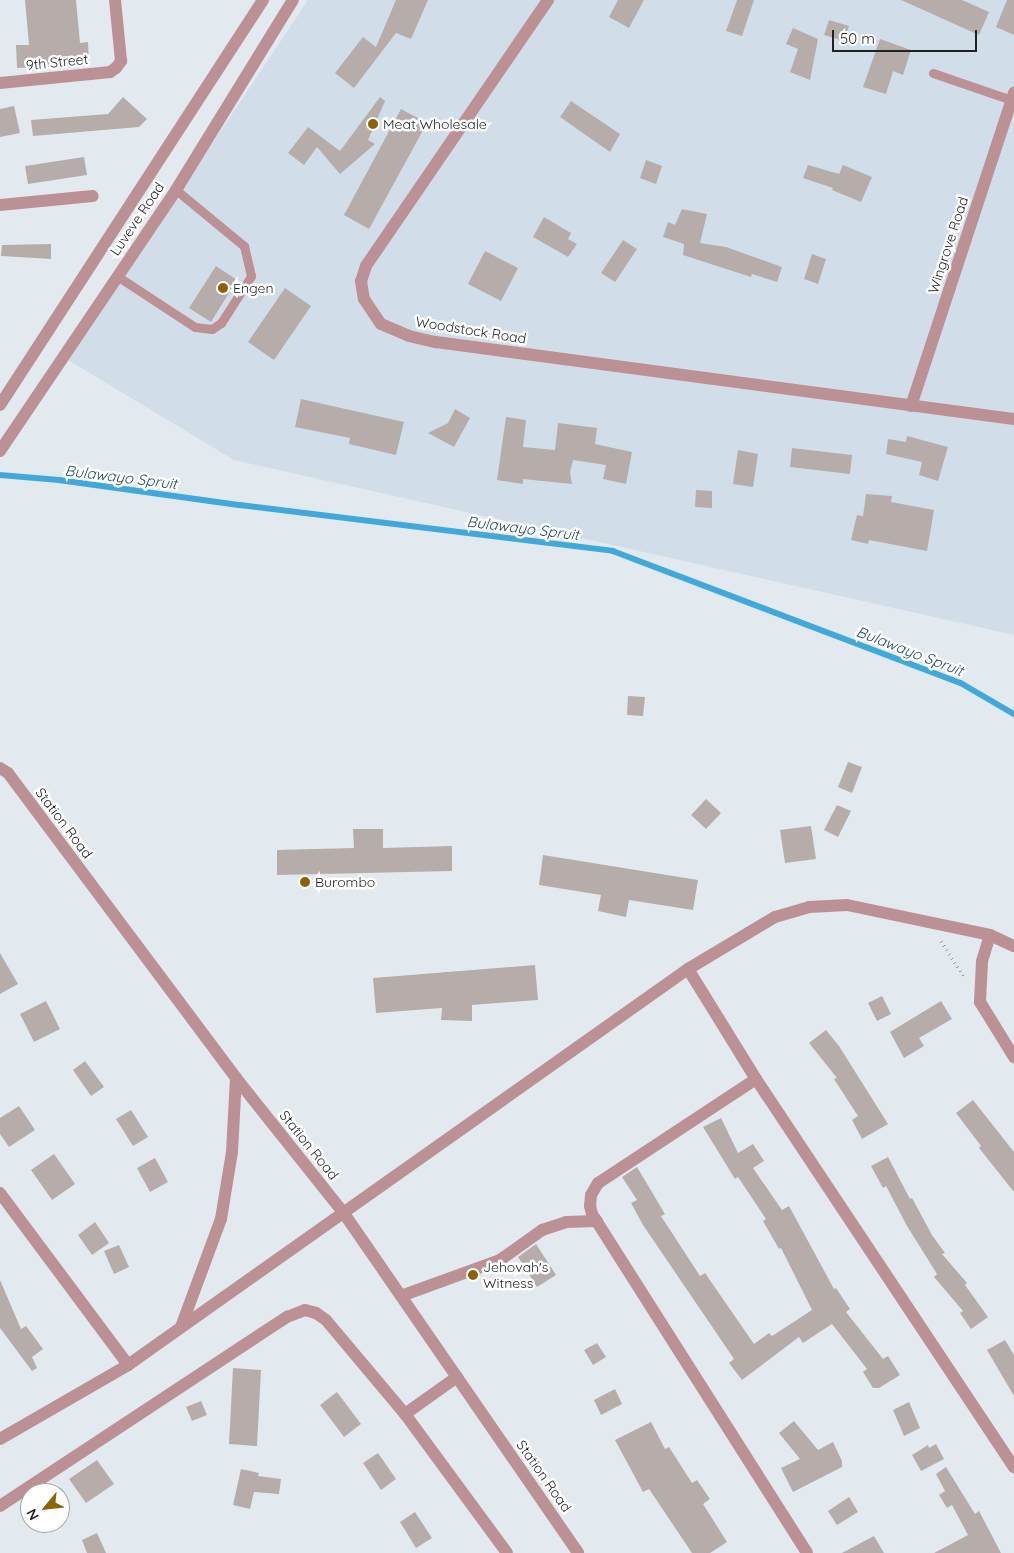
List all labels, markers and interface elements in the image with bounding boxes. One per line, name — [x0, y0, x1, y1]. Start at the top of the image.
scale bar — [834, 20, 979, 52]
text: 50 m — [840, 29, 875, 48]
street label: 9th Street — [25, 50, 89, 74]
place label: Meat Wholesale — [383, 116, 487, 132]
marker: Meat Wholesale — [367, 118, 379, 130]
street label: Luveve Road — [106, 179, 168, 259]
street label: Wingrove Road — [924, 195, 972, 295]
place label: Engen — [233, 280, 274, 296]
marker: Engen — [217, 282, 229, 294]
street label: Woodstock Road — [415, 313, 527, 347]
water label: Bulawayo Spruit — [64, 461, 178, 493]
water label: Bulawayo Spruit — [466, 512, 580, 544]
water label: Bulawayo Spruit — [854, 622, 966, 680]
street label: Station Road — [32, 784, 96, 862]
place label: Burombo — [315, 874, 375, 890]
marker: Burombo — [299, 876, 311, 888]
street label: Station Road — [276, 1107, 342, 1183]
place label: Jehovah's Witness — [483, 1259, 548, 1292]
marker: Jehovah's Witness — [467, 1269, 479, 1281]
street label: Station Road — [513, 1437, 575, 1515]
north arrow — [20, 1483, 70, 1533]
text: N — [22, 1506, 43, 1523]

